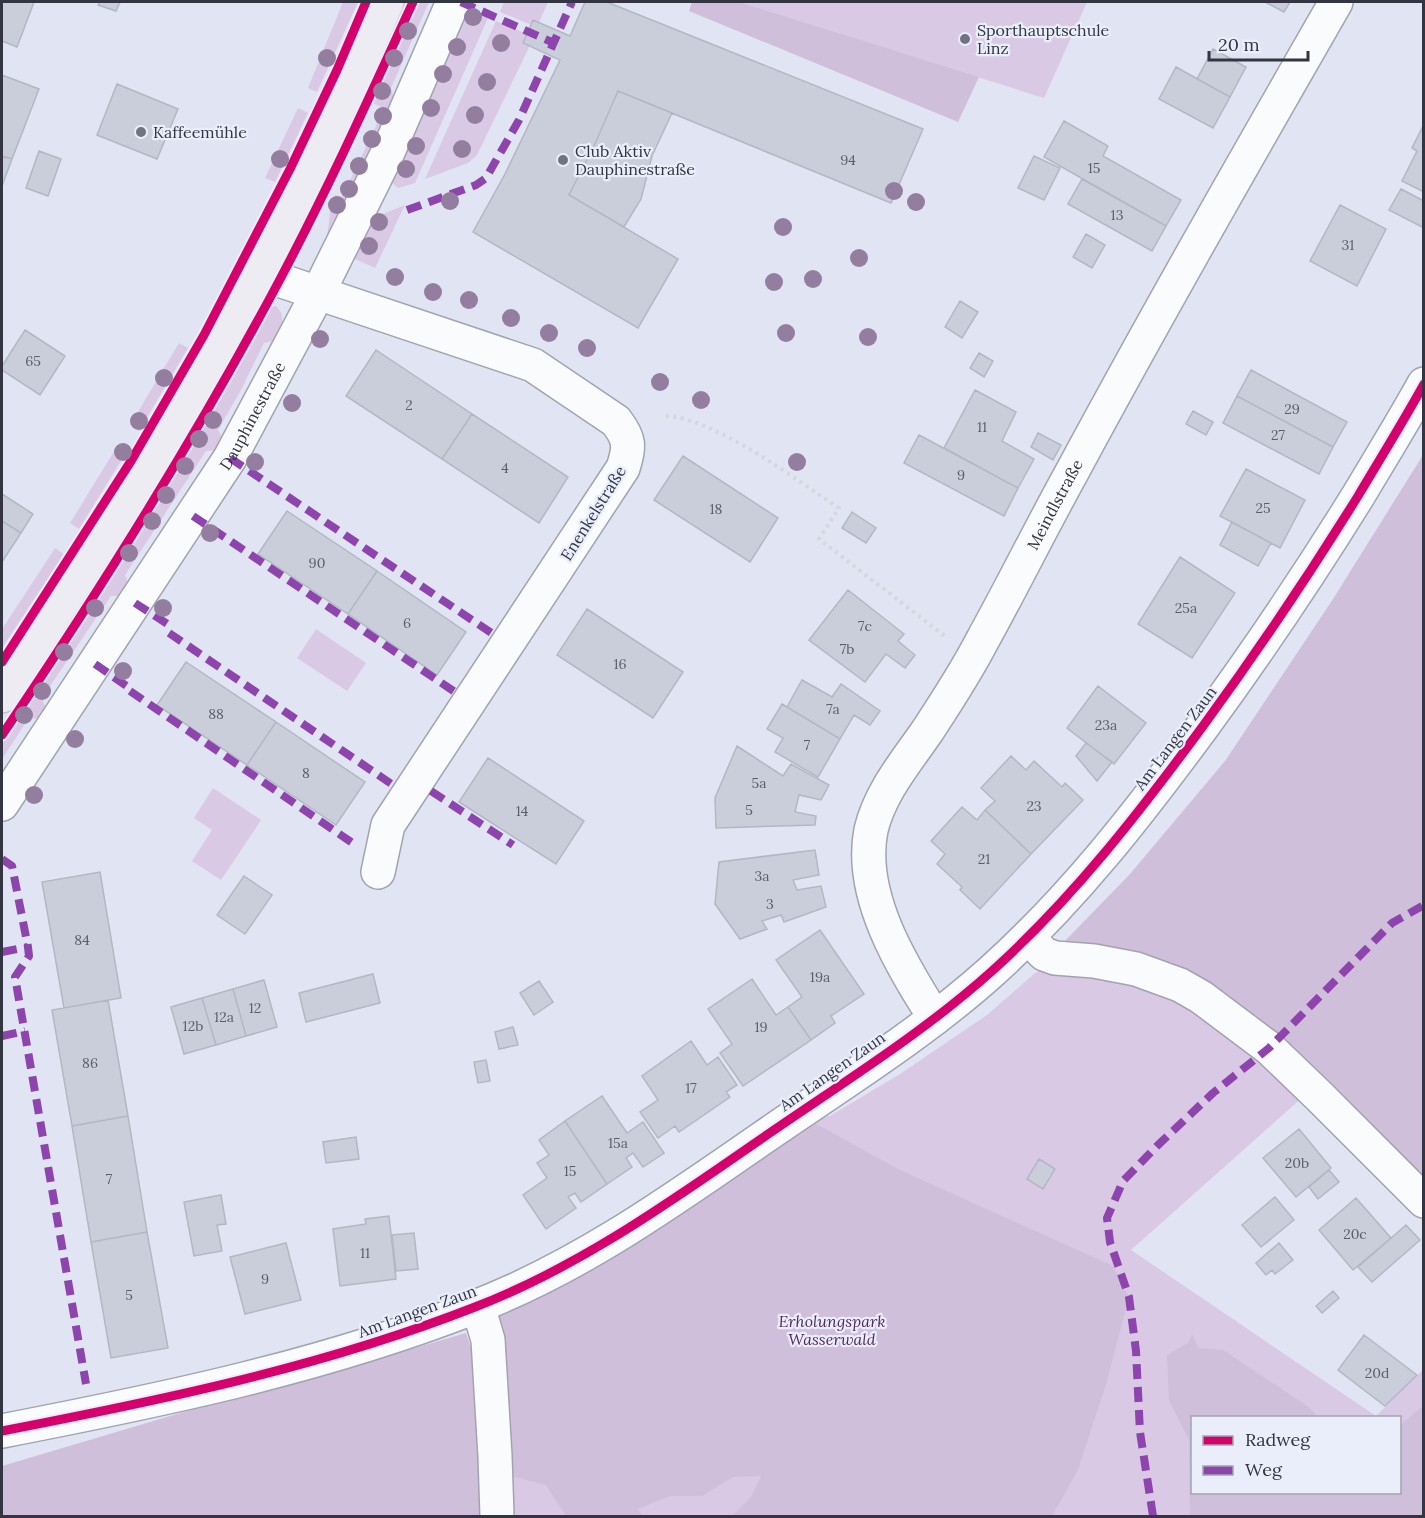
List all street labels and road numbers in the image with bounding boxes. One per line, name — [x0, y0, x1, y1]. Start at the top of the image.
street label: Dauphinestraße — [215, 358, 290, 474]
street label: Meindlstraße — [1022, 456, 1087, 553]
street label: Enenkelstraße — [556, 462, 630, 564]
street label: Am Langen Zaun — [1129, 682, 1221, 795]
street label: Am Langen Zaun — [774, 1027, 889, 1116]
street label: Am Langen Zaun — [354, 1280, 479, 1342]

